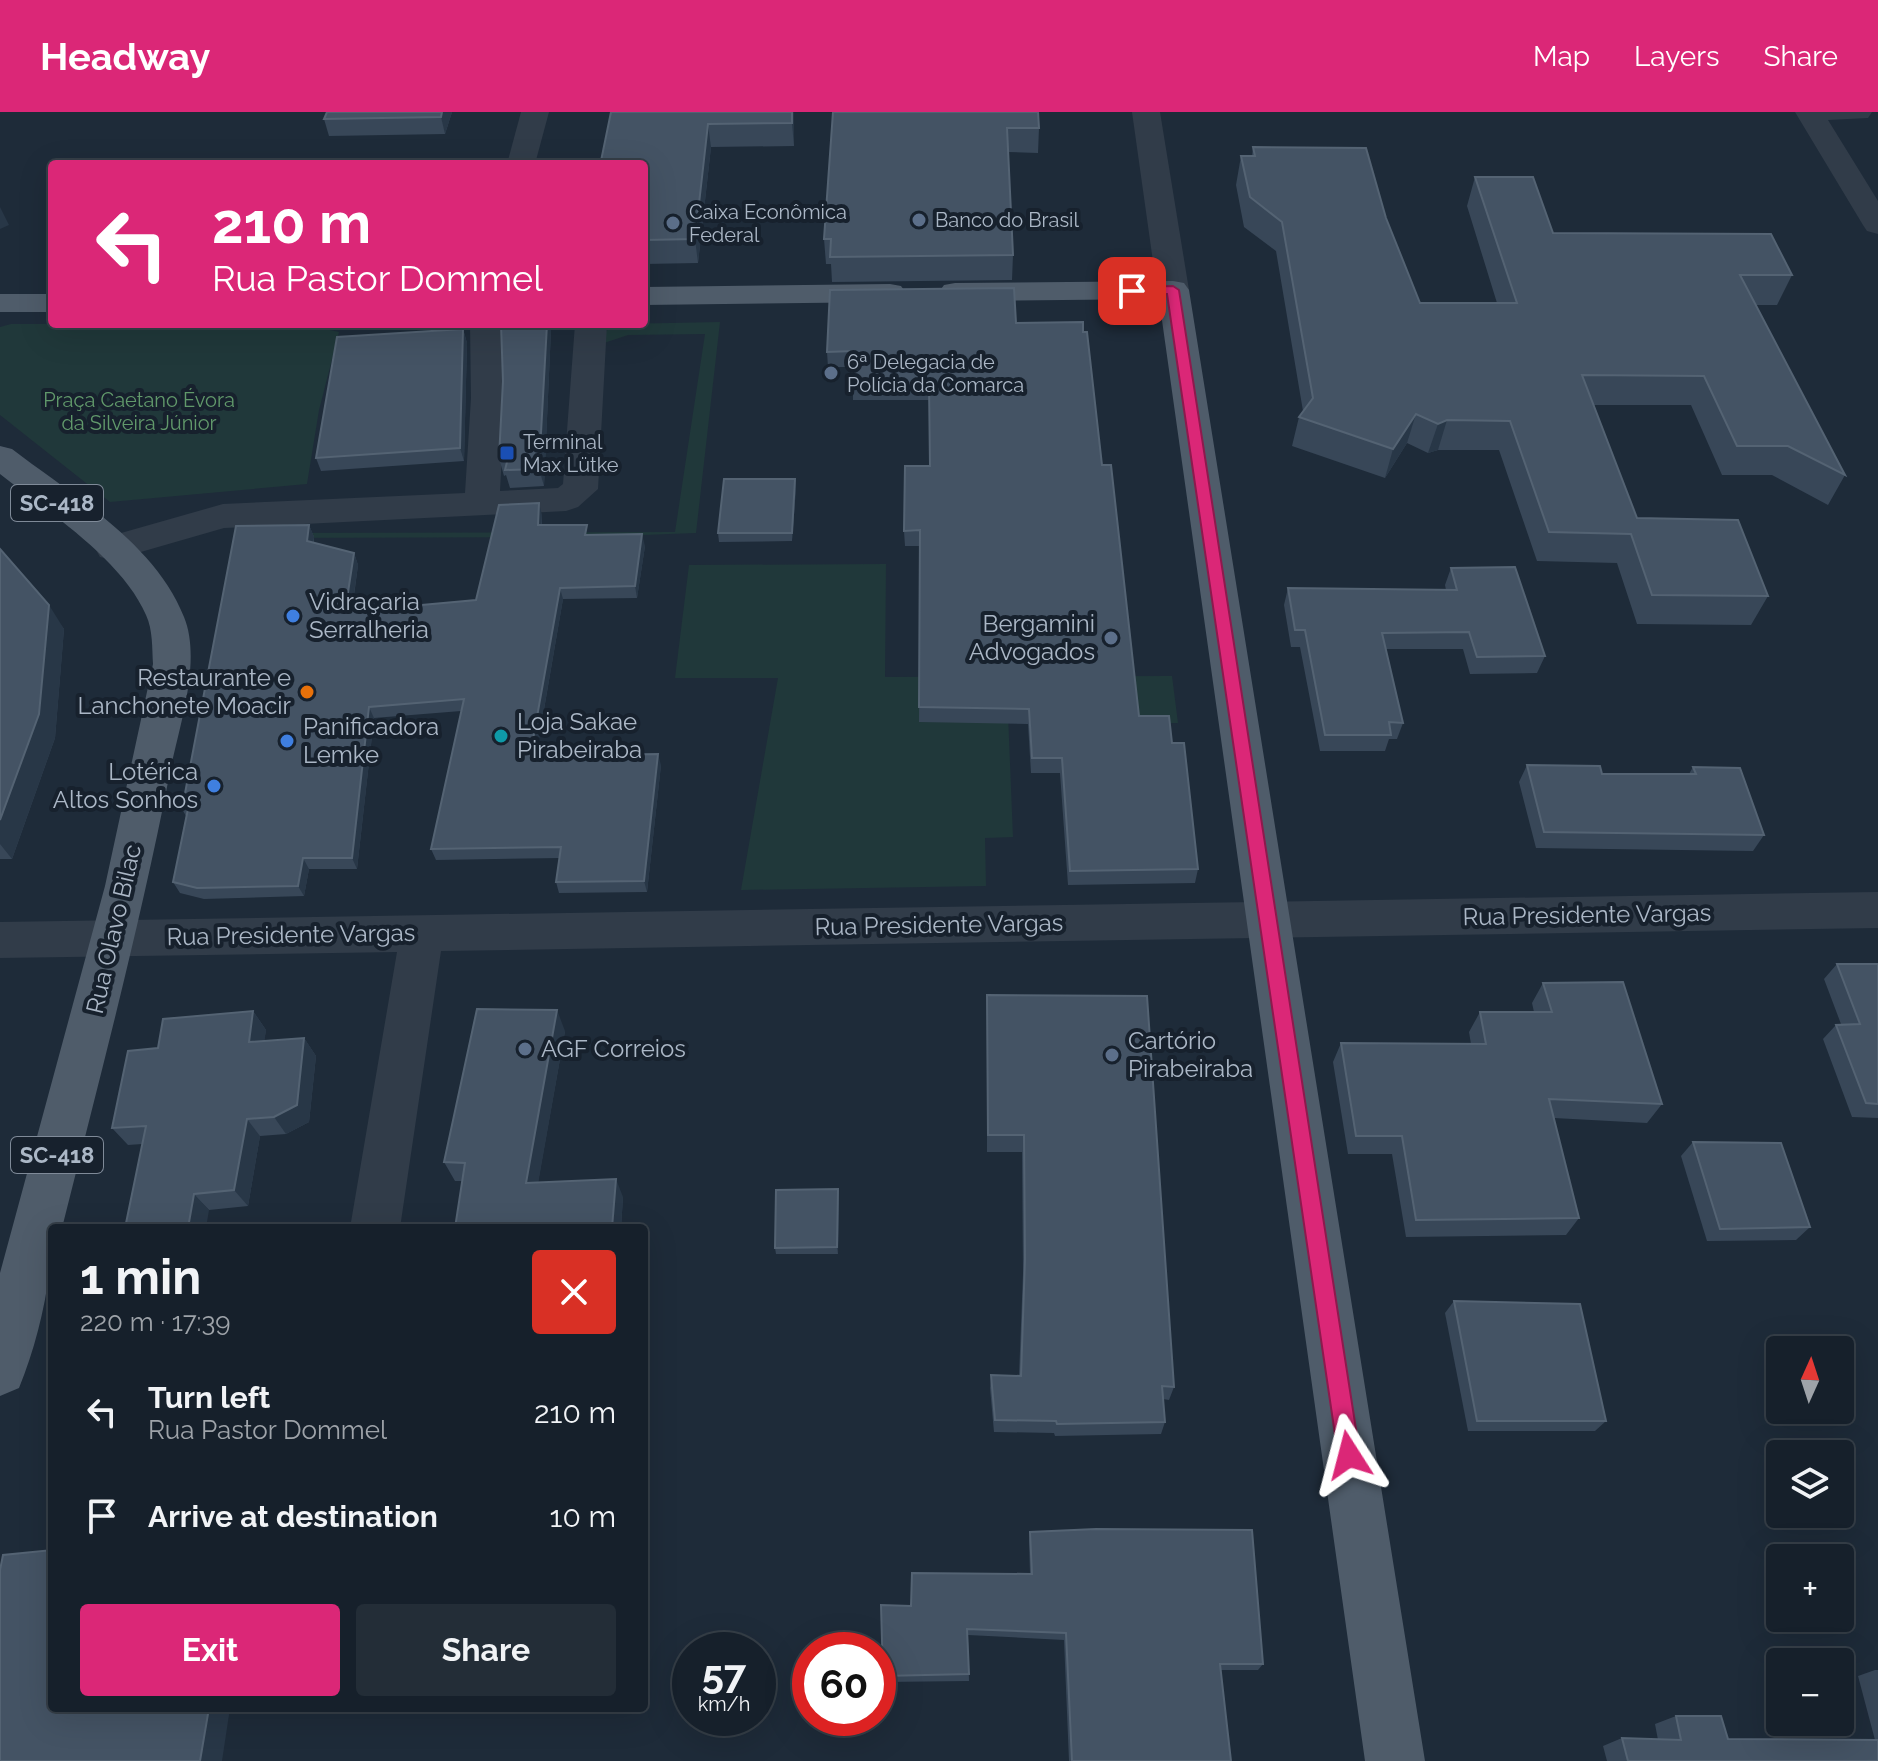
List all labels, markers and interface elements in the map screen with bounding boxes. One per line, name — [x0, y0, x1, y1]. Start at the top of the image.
text: Headway — [40, 34, 210, 79]
text: Map — [1533, 40, 1590, 73]
text: Layers — [1634, 40, 1720, 73]
text: Share — [1764, 40, 1838, 73]
text: 210 m — [212, 190, 371, 256]
icon: left — [80, 192, 184, 296]
place label: Caixa Econômica Federal — [689, 200, 847, 247]
place label: Banco do Brasil — [935, 208, 1079, 232]
marker: Banco do Brasil — [910, 211, 928, 229]
marker: Caixa Econômica Federal — [664, 214, 682, 232]
text: Rua Pastor Dommel — [212, 257, 543, 299]
pin — [1098, 257, 1166, 325]
icon: arrive — [1110, 269, 1154, 313]
place label: 6ª Delegacia de Polícia da Comarca — [847, 350, 1024, 397]
marker: 6ª Delegacia de Polícia da Comarca — [822, 364, 840, 382]
park label: Praça Caetano Évora da Silveira Júnior — [43, 388, 235, 435]
place label: Terminal Max Lütke — [523, 430, 619, 477]
marker: Terminal Max Lütke — [498, 444, 516, 462]
road number: SC-418 — [11, 485, 103, 521]
place label: Vidraçaria Serralheria — [309, 587, 429, 644]
marker: Vidraçaria Serralheria — [284, 607, 302, 625]
place label: Bergamini Advogados — [969, 609, 1095, 666]
marker: Bergamini Advogados — [1102, 629, 1120, 647]
place label: Restaurante e Lanchonete Moacir — [77, 663, 292, 720]
marker: Restaurante e Lanchonete Moacir — [298, 683, 316, 701]
place label: Loja Sakae Pirabeiraba — [517, 707, 642, 764]
place label: Panificadora Lemke — [303, 712, 439, 769]
marker: Loja Sakae Pirabeiraba — [492, 727, 510, 745]
marker: Panificadora Lemke — [278, 732, 296, 750]
place label: Lotérica Altos Sonhos — [53, 757, 198, 814]
marker: Lotérica Altos Sonhos — [205, 777, 223, 795]
street label: Rua Olavo Bilac — [80, 841, 147, 1016]
street label: Rua Presidente Vargas — [1462, 898, 1712, 931]
street label: Rua Presidente Vargas — [814, 908, 1064, 941]
street label: Rua Presidente Vargas — [166, 918, 416, 951]
place label: Cartório Pirabeiraba — [1128, 1026, 1253, 1083]
place label: AGF Correios — [541, 1034, 686, 1063]
marker: AGF Correios — [516, 1040, 534, 1058]
marker: Cartório Pirabeiraba — [1103, 1046, 1121, 1064]
road number: SC-418 — [11, 1137, 103, 1173]
text: 1 min — [80, 1249, 201, 1305]
button: close — [532, 1250, 616, 1334]
text: 220 m · 17:39 — [80, 1307, 231, 1337]
north arrow — [1766, 1336, 1854, 1424]
map controls — [1766, 1336, 1854, 1736]
text: Turn left — [148, 1380, 270, 1415]
icon: left — [80, 1390, 124, 1434]
text: 210 m — [534, 1395, 616, 1430]
position arrow — [1307, 1413, 1391, 1497]
text: Rua Pastor Dommel — [148, 1415, 387, 1445]
button: layers — [1766, 1440, 1854, 1528]
icon: arrive — [80, 1494, 124, 1538]
text: Arrive at destination — [148, 1499, 438, 1534]
text: 10 m — [550, 1499, 616, 1534]
button: + — [1766, 1544, 1854, 1632]
button: Exit — [80, 1604, 340, 1696]
button: Share — [356, 1604, 616, 1696]
speed limit sign: 60 — [792, 1632, 896, 1736]
button: − — [1766, 1648, 1854, 1736]
text: 57 — [702, 1650, 746, 1697]
text: km/h — [698, 1692, 750, 1716]

